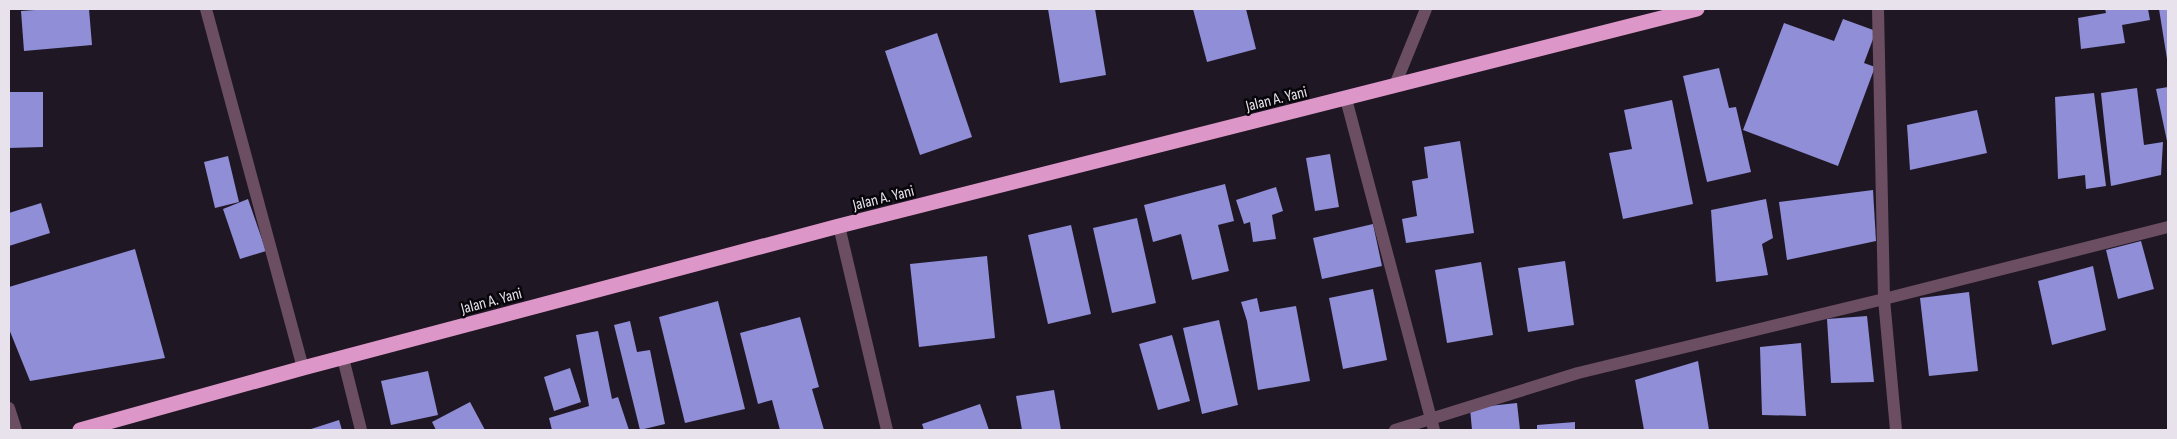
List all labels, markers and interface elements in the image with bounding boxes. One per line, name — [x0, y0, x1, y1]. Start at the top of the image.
street label: Jalan A. Yani — [1243, 83, 1309, 116]
street label: Jalan A. Yani — [850, 182, 916, 215]
street label: Jalan A. Yani — [458, 284, 524, 319]

